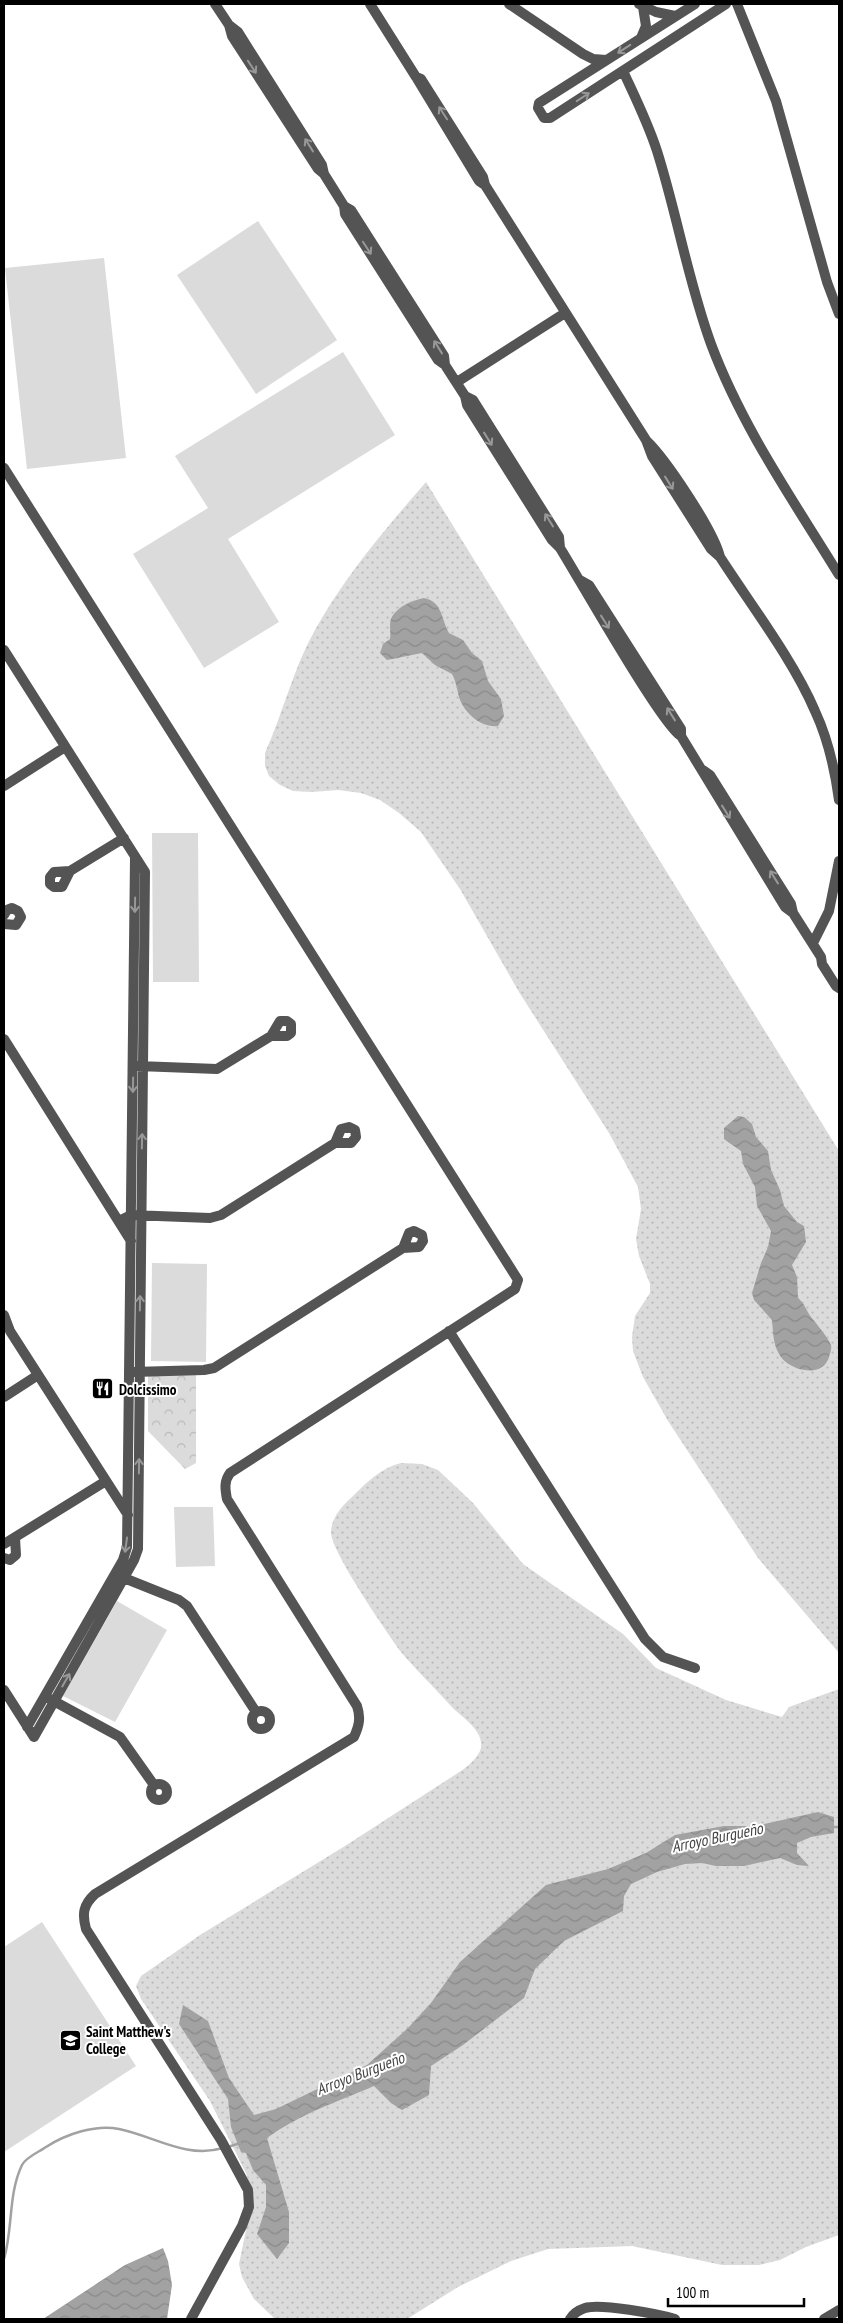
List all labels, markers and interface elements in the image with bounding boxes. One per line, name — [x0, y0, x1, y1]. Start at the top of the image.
one-way arrow — [617, 43, 631, 54]
one-way arrow — [247, 60, 257, 74]
one-way arrow — [575, 92, 589, 102]
one-way arrow — [438, 107, 448, 121]
one-way arrow — [304, 138, 314, 152]
one-way arrow — [362, 241, 372, 255]
one-way arrow — [433, 340, 443, 354]
one-way arrow — [484, 431, 494, 445]
one-way arrow — [665, 475, 675, 489]
one-way arrow — [543, 514, 553, 528]
one-way arrow — [600, 615, 610, 629]
one-way arrow — [666, 708, 676, 722]
one-way arrow — [722, 805, 732, 819]
one-way arrow — [769, 871, 779, 885]
one-way arrow — [130, 897, 140, 913]
one-way arrow — [128, 1077, 138, 1093]
one-way arrow — [137, 1133, 147, 1149]
one-way arrow — [135, 1295, 145, 1312]
restaurant icon: Dolcissimo — [91, 1377, 115, 1401]
place label: Dolcissimo — [119, 1380, 177, 1399]
one-way arrow — [134, 1458, 143, 1474]
one-way arrow — [121, 1537, 131, 1553]
one-way arrow — [62, 1673, 72, 1687]
water label: Arroyo Burgueño — [670, 1817, 765, 1856]
place label: Saint Matthew's College — [86, 2022, 171, 2058]
school or university icon: Saint Matthew's College — [58, 2028, 82, 2052]
water label: Arroyo Burgueño — [313, 2047, 408, 2099]
scale bar — [668, 2276, 804, 2308]
text: 100 m — [676, 2283, 709, 2302]

